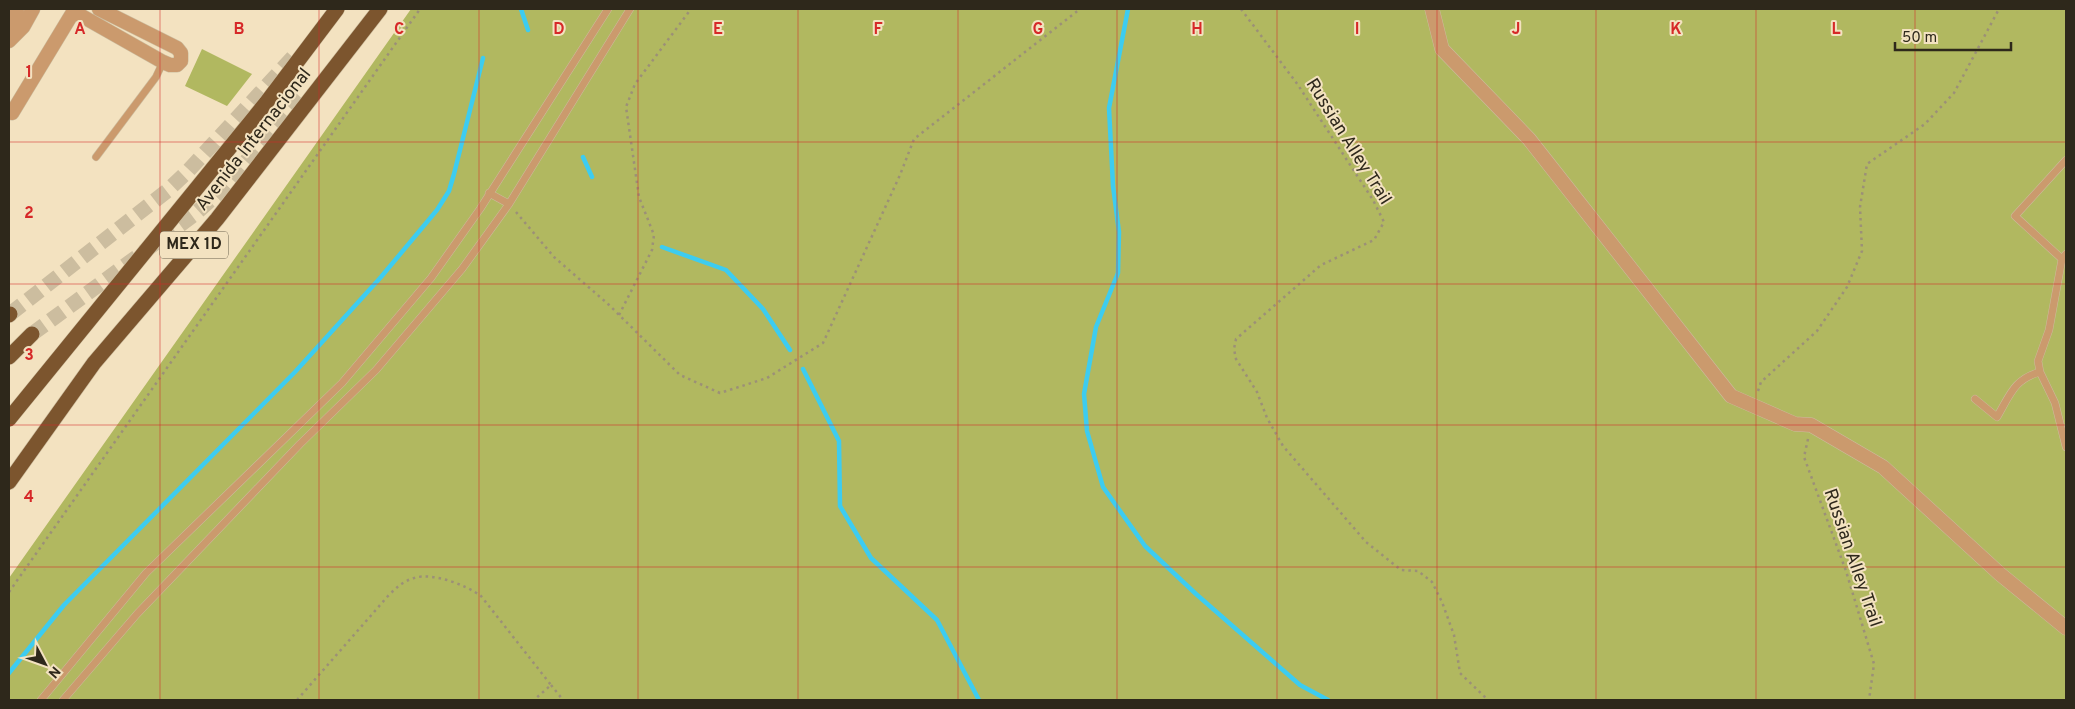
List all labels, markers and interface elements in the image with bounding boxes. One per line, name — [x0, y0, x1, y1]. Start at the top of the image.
text: A — [74, 20, 86, 40]
text: B — [233, 20, 245, 40]
text: C — [394, 20, 404, 40]
text: D — [553, 20, 565, 40]
text: E — [713, 20, 723, 40]
text: F — [873, 20, 883, 40]
text: G — [1033, 20, 1043, 40]
text: H — [1191, 20, 1203, 40]
text: I — [1355, 20, 1359, 40]
text: J — [1512, 20, 1520, 40]
text: K — [1670, 20, 1682, 40]
text: L — [1831, 20, 1841, 40]
scale bar — [1895, 20, 2011, 52]
text: 50 m — [1902, 29, 1937, 48]
text: 1 — [26, 63, 32, 83]
street label: Avenida Internacional — [191, 64, 317, 216]
street label: Russian Alley Trail — [1300, 74, 1396, 210]
text: 2 — [24, 204, 34, 224]
road number: MEX 1D — [160, 232, 228, 258]
text: 3 — [24, 346, 34, 366]
street label: Russian Alley Trail — [1818, 486, 1886, 630]
text: 4 — [24, 488, 34, 508]
north arrow — [20, 639, 70, 689]
text: N — [44, 662, 63, 681]

